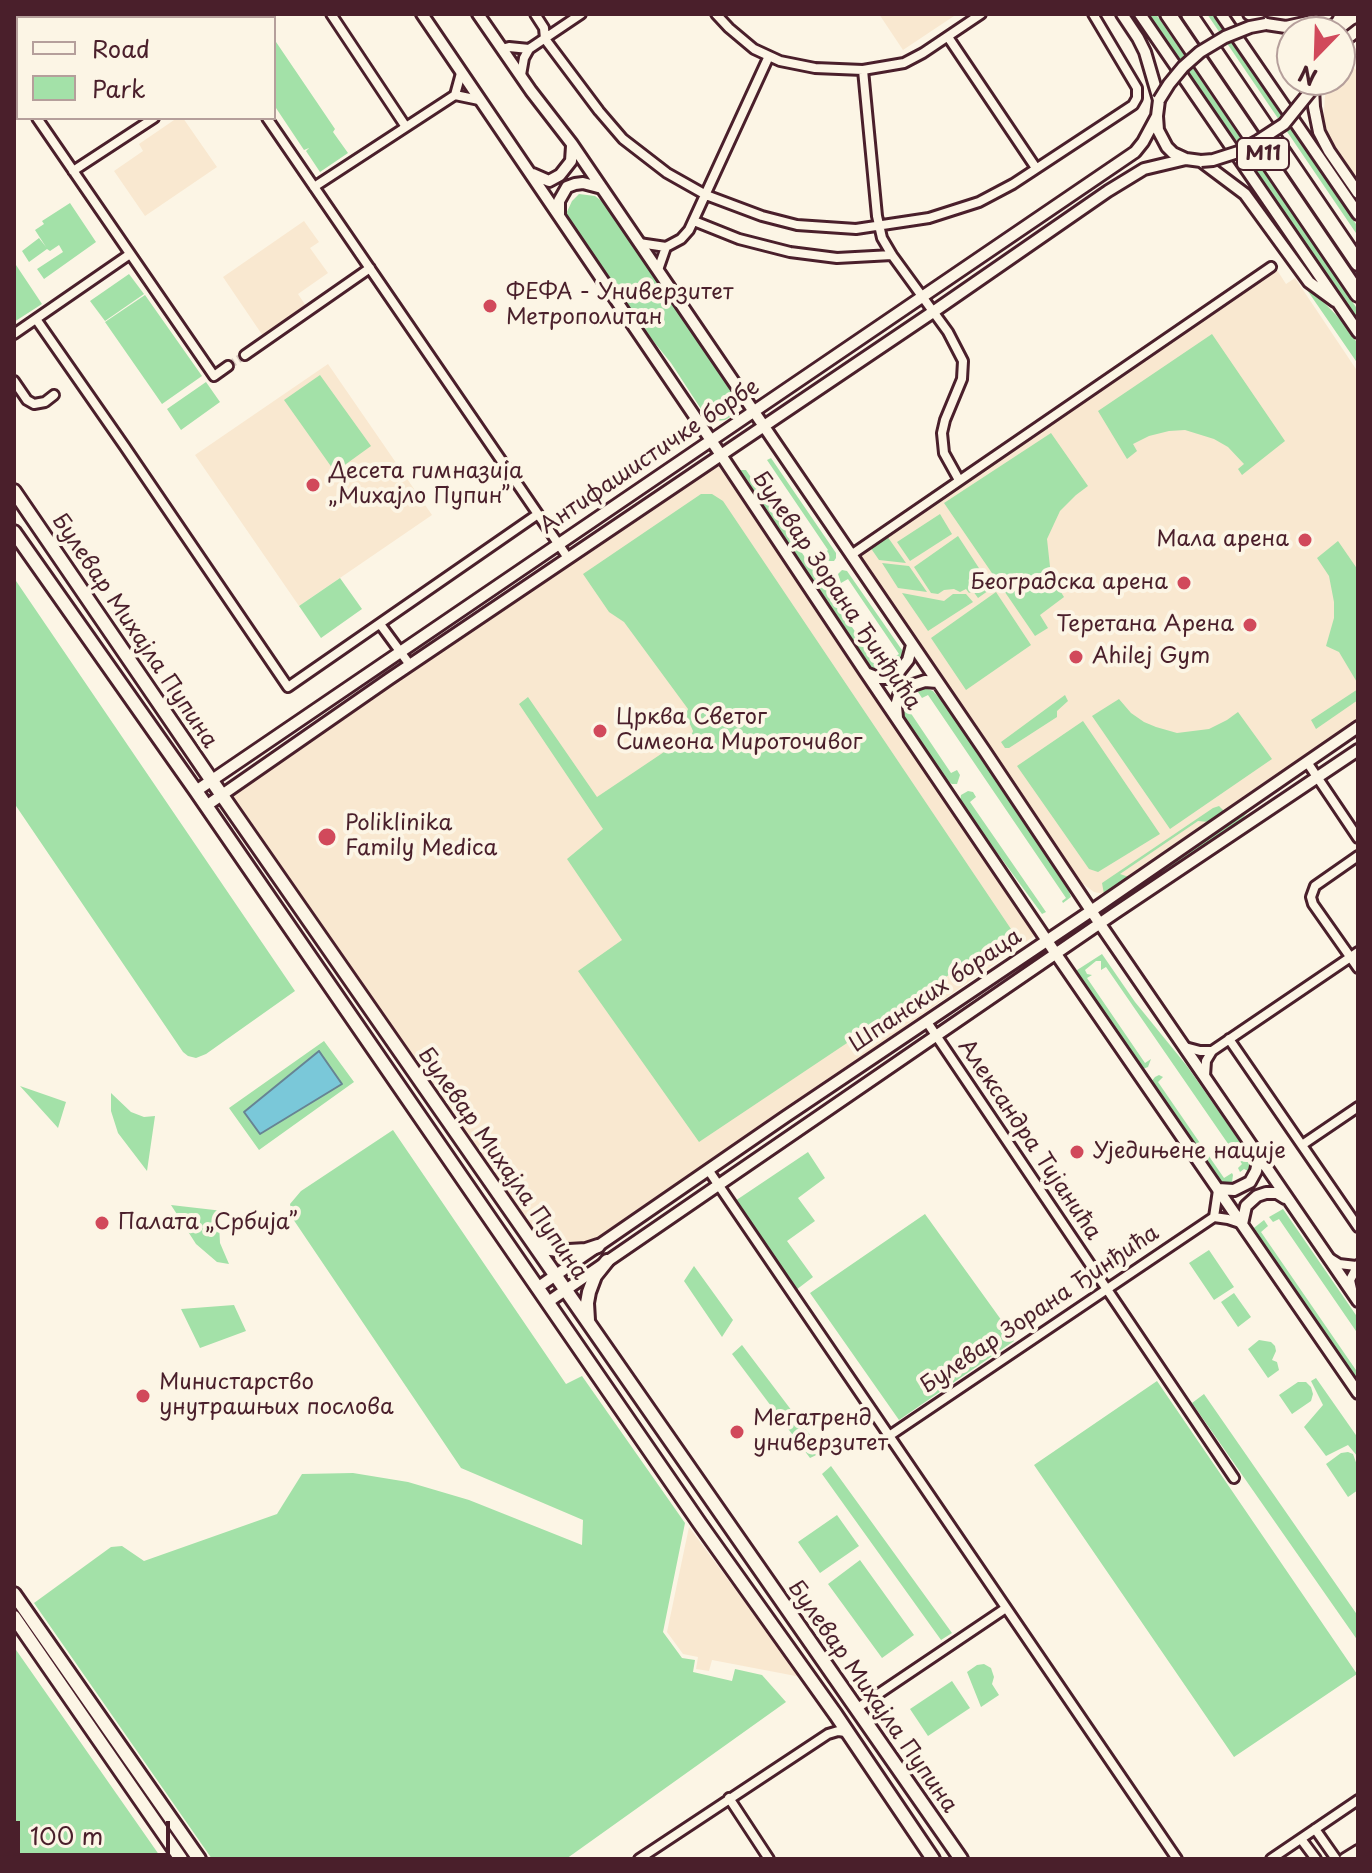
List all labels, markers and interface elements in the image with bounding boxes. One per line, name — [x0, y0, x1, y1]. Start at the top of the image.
legend — [16, 16, 276, 120]
north arrow — [1276, 16, 1356, 96]
text: Road — [92, 30, 150, 66]
text: N — [1293, 58, 1322, 95]
text: Park — [92, 70, 146, 106]
road number: M11 — [1237, 138, 1289, 170]
place label: ФЕФА - Универзитет Метрополитан — [506, 280, 733, 332]
marker: ФЕФА - Универзитет Метрополитан — [481, 297, 499, 315]
street label: Антифашистичке борбе — [535, 374, 765, 540]
place label: Десета гимназија „Михајло Пупин” — [329, 459, 523, 510]
street label: Булевар Зорана Ђинђића — [746, 467, 926, 715]
marker: Десета гимназија „Михајло Пупин” — [304, 476, 322, 494]
street label: Булевар Михајла Пупина — [46, 509, 222, 753]
place label: Мала арена — [1156, 527, 1289, 553]
marker: Мала арена — [1296, 531, 1314, 549]
place label: Београдска арена — [970, 570, 1168, 596]
marker: Београдска арена — [1175, 574, 1193, 592]
place label: Теретана Арена — [1056, 612, 1234, 638]
marker: Теретана Арена — [1241, 616, 1259, 634]
place label: Ahilej Gym — [1092, 644, 1210, 670]
marker: Ahilej Gym — [1067, 648, 1085, 666]
place label: Црква Светог Симеона Мироточивог — [616, 705, 862, 756]
marker: Црква Светог Симеона Мироточивог — [591, 722, 609, 740]
place label: Poliklinika Family Medica — [345, 811, 497, 862]
marker: Poliklinika Family Medica — [316, 826, 338, 848]
street label: Шпанских бораца — [845, 924, 1027, 1058]
street label: Александра Тијанића — [952, 1035, 1106, 1245]
street label: Булевар Михајла Пупина — [412, 1043, 592, 1285]
place label: Уједињене нације — [1093, 1139, 1286, 1165]
marker: Уједињене нације — [1068, 1143, 1086, 1161]
place label: Палата „Србија” — [118, 1210, 298, 1236]
marker: Палата „Србија” — [93, 1214, 111, 1232]
street label: Булевар Зорана Ђинђића — [916, 1220, 1164, 1400]
place label: Министарство унутрашњих послова — [159, 1370, 394, 1422]
marker: Министарство унутрашњих послова — [134, 1387, 152, 1405]
place label: Мегатренд универзитет — [753, 1406, 888, 1458]
marker: Мегатренд универзитет — [728, 1423, 746, 1441]
street label: Булевар Михајла Пупина — [782, 1576, 962, 1818]
scale bar — [20, 1805, 174, 1855]
text: 100 m — [30, 1817, 103, 1853]

